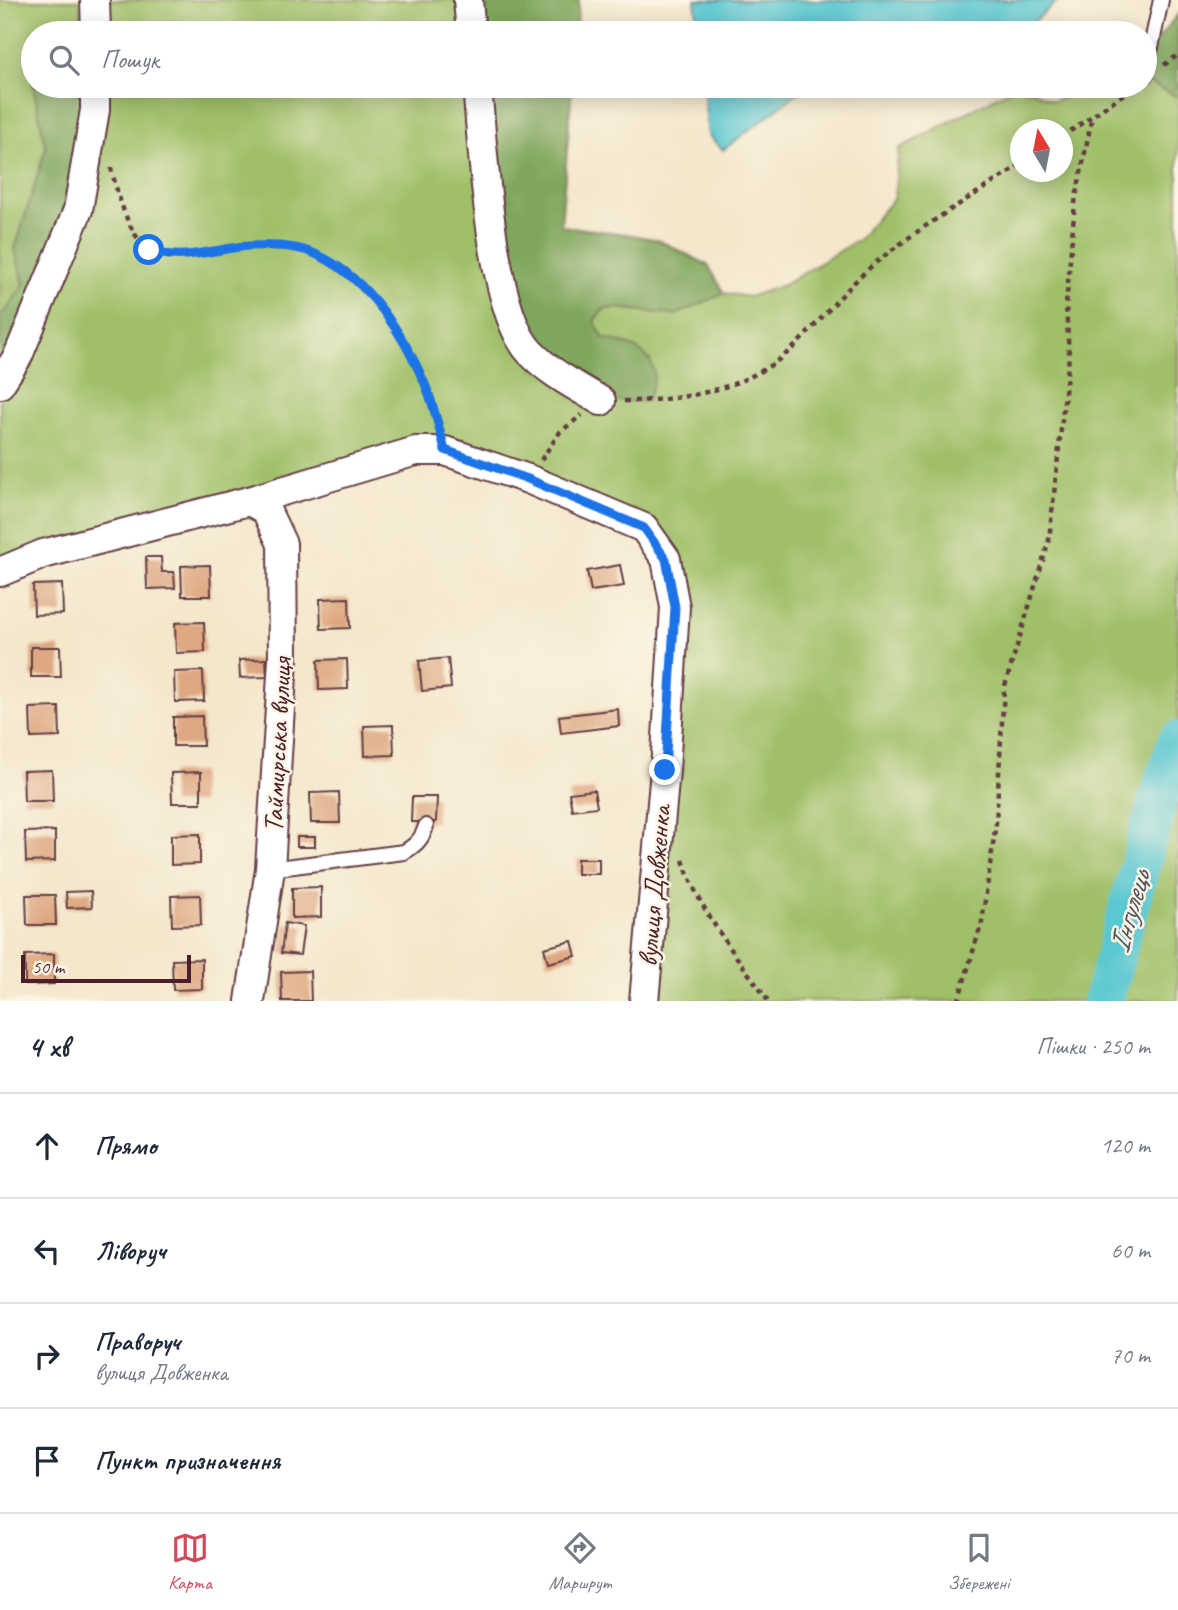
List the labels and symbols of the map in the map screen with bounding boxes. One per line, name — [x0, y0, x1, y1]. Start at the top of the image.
north arrow — [1010, 119, 1073, 182]
route start — [133, 234, 164, 265]
street label: Таймирська вулиця — [255, 655, 299, 833]
route end — [649, 754, 680, 785]
street label: вулиця Довженка — [630, 802, 679, 968]
water label: Інгулець — [1099, 863, 1160, 957]
scale bar — [21, 952, 191, 984]

